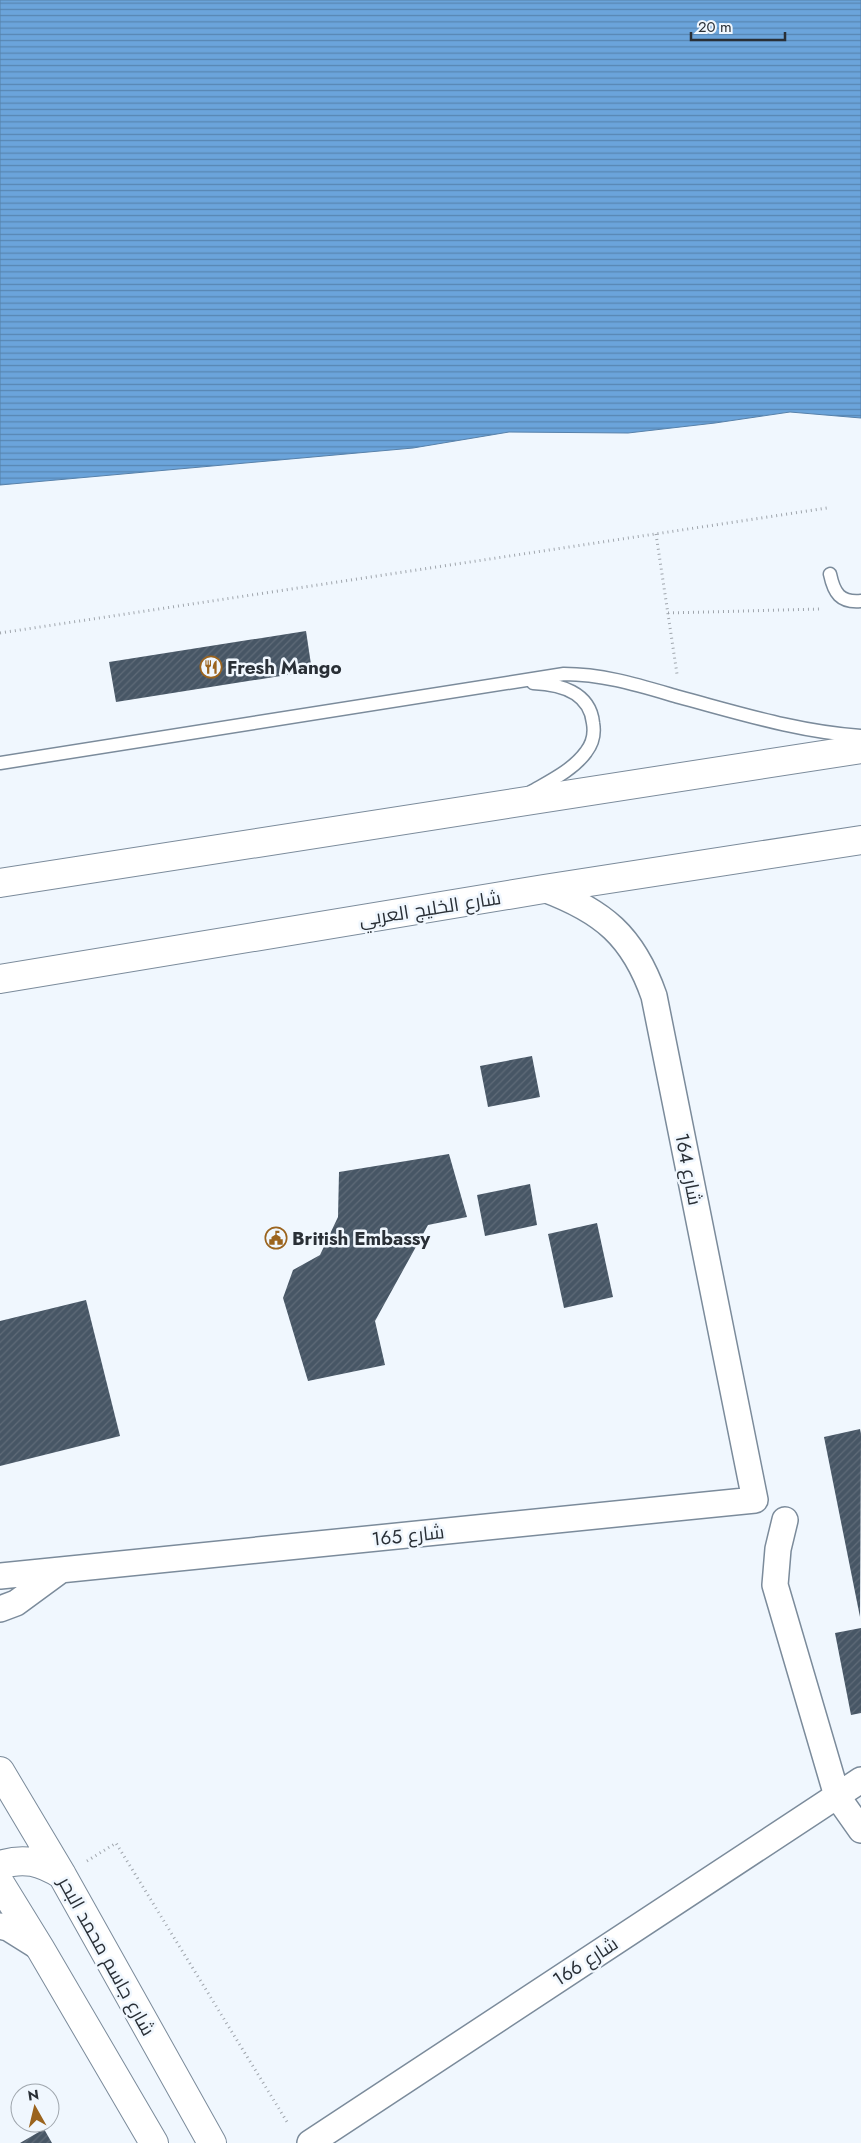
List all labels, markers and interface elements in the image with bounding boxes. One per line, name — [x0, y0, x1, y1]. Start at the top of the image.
scale bar — [691, 10, 785, 42]
text: 20 m — [698, 16, 732, 38]
place label: Fresh Mango — [227, 654, 342, 681]
restaurant icon: Fresh Mango — [199, 655, 223, 679]
street label: شارع الخليج العربي — [357, 884, 503, 934]
street label: شارع 164 — [668, 1131, 709, 1208]
place label: British Embassy — [292, 1225, 431, 1252]
public building icon: British Embassy — [264, 1226, 288, 1250]
street label: شارع 165 — [370, 1518, 446, 1553]
street label: شارع جاسم محمد البحر — [51, 1871, 162, 2041]
street label: شارع 166 — [547, 1930, 623, 1993]
north arrow — [10, 2083, 60, 2133]
text: N — [26, 2084, 40, 2106]

